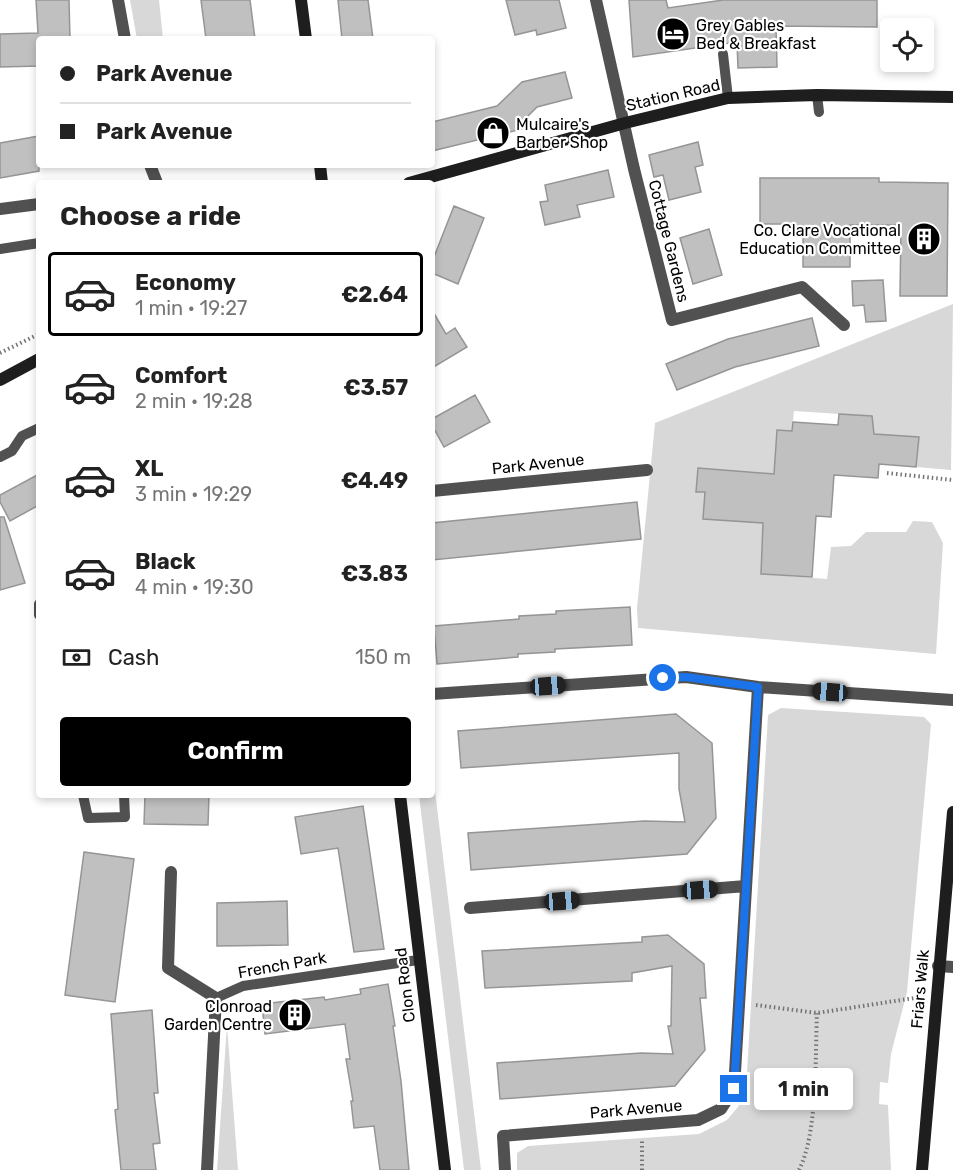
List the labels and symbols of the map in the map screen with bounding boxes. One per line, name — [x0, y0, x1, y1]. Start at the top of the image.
hotel icon: Grey Gables Bed & Breakfast — [655, 16, 691, 52]
place label: Grey Gables Bed & Breakfast — [696, 16, 816, 53]
street label: Station Road — [624, 75, 722, 115]
shop icon: Mulcaire's Barber Shop — [475, 115, 511, 151]
place label: Mulcaire's Barber Shop — [516, 115, 608, 152]
street label: Cottage Gardens — [645, 178, 693, 304]
place label: Co. Clare Vocational Education Committee — [739, 221, 901, 258]
building icon: Co. Clare Vocational Education Committee — [906, 221, 942, 257]
street label: Park Avenue — [491, 450, 585, 478]
route start — [649, 664, 676, 691]
car — [529, 676, 567, 696]
car — [811, 682, 849, 702]
car — [681, 880, 719, 900]
car — [543, 891, 581, 911]
street label: Clon Road — [391, 946, 419, 1024]
street label: French Park — [236, 948, 328, 982]
street label: Friars Walk — [907, 948, 933, 1029]
place label: Clonroad Garden Centre — [164, 997, 272, 1034]
building icon: Clonroad Garden Centre — [277, 997, 313, 1033]
callout: 1 min — [755, 1068, 854, 1110]
route end — [720, 1075, 747, 1102]
street label: Park Avenue — [589, 1095, 683, 1123]

